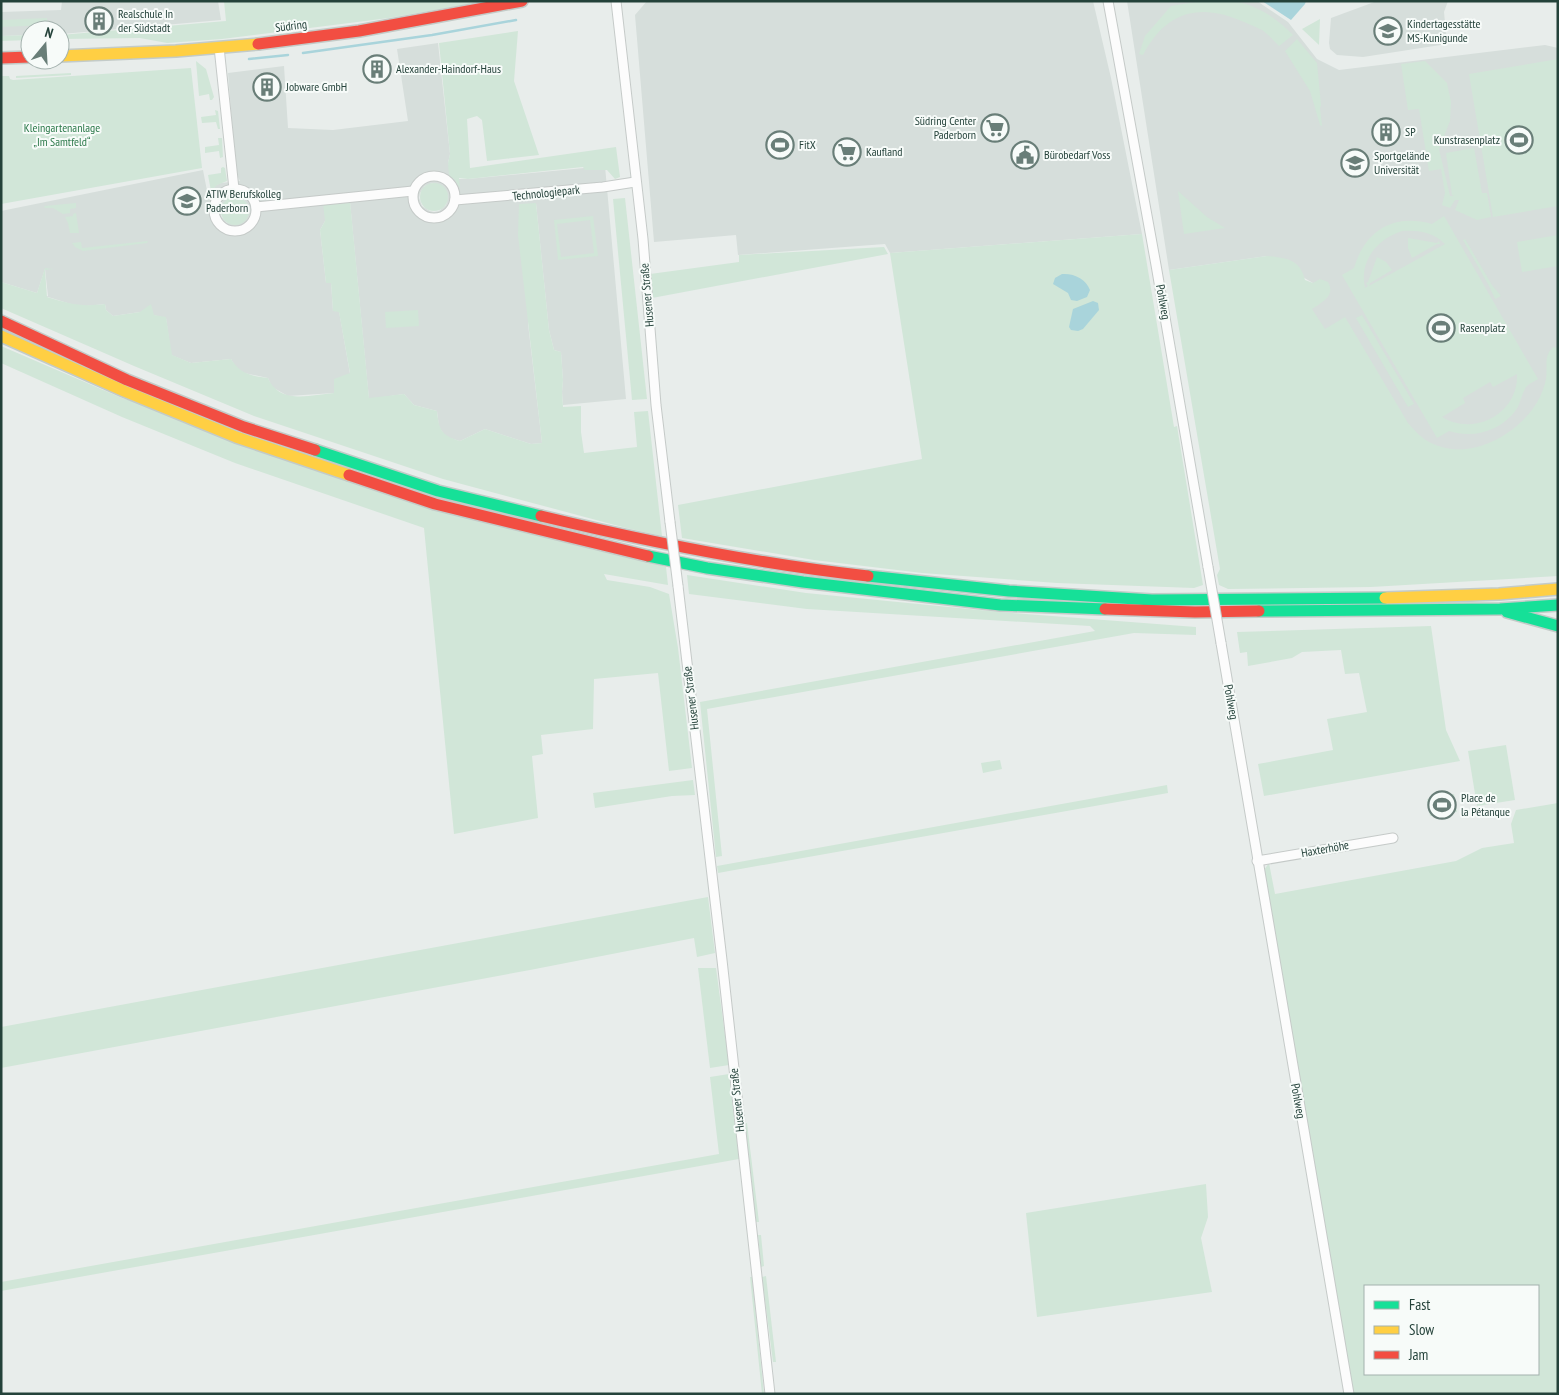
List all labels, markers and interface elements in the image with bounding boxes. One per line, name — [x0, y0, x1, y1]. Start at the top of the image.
building icon: Realschule In der Südstadt — [84, 6, 114, 36]
place label: Realschule In der Südstadt — [118, 6, 173, 35]
street label: Südring — [274, 16, 308, 35]
school or university icon: Kindertagesstätte MS-Kunigunde — [1373, 16, 1403, 46]
place label: Kindertagesstätte MS-Kunigunde — [1407, 16, 1480, 45]
north arrow — [20, 20, 70, 70]
text: N — [43, 23, 55, 42]
building icon: Alexander-Haindorf-Haus — [362, 54, 392, 84]
place label: Alexander-Haindorf-Haus — [396, 61, 501, 76]
building icon: Jobware GmbH — [252, 72, 282, 102]
place label: Jobware GmbH — [285, 79, 347, 94]
place label: Südring Center Paderborn — [915, 113, 977, 142]
supermarket icon: Südring Center Paderborn — [980, 113, 1010, 143]
building icon: SP — [1371, 117, 1401, 147]
park label: Kleingartenanlage „Im Samtfeld“ — [24, 120, 100, 149]
place label: SP — [1405, 124, 1416, 139]
sports icon: Kunstrasenplatz — [1504, 125, 1534, 155]
sports icon: FitX — [765, 130, 795, 160]
place label: Kunstrasenplatz — [1434, 132, 1500, 147]
place label: FitX — [799, 137, 816, 152]
supermarket icon: Kaufland — [832, 137, 862, 167]
public building icon: Bürobedarf Voss — [1010, 140, 1040, 170]
place label: Kaufland — [866, 144, 903, 159]
place label: Bürobedarf Voss — [1044, 147, 1110, 162]
school or university icon: Sportgelände Universität — [1340, 148, 1370, 178]
place label: Sportgelände Universität — [1374, 148, 1430, 177]
street label: Technologiepark — [512, 181, 581, 203]
school or university icon: ATIW Berufskolleg Paderborn — [172, 186, 202, 216]
place label: ATIW Berufskolleg Paderborn — [206, 186, 281, 215]
street label: Husener Straße — [636, 262, 657, 328]
street label: Pohlweg — [1153, 283, 1174, 321]
sports icon: Rasenplatz — [1426, 313, 1456, 343]
place label: Rasenplatz — [1460, 320, 1505, 335]
street label: Husener Straße — [679, 665, 702, 731]
street label: Pohlweg — [1221, 683, 1242, 721]
sports icon: Place de la Pétanque — [1427, 790, 1457, 820]
place label: Place de la Pétanque — [1461, 790, 1510, 819]
street label: Haxterhöhe — [1300, 837, 1350, 860]
street label: Husener Straße — [726, 1067, 747, 1133]
street label: Pohlweg — [1288, 1082, 1309, 1120]
legend — [1364, 1285, 1539, 1375]
text: Fast — [1409, 1295, 1430, 1314]
text: Slow — [1409, 1320, 1434, 1339]
text: Jam — [1408, 1345, 1428, 1364]

